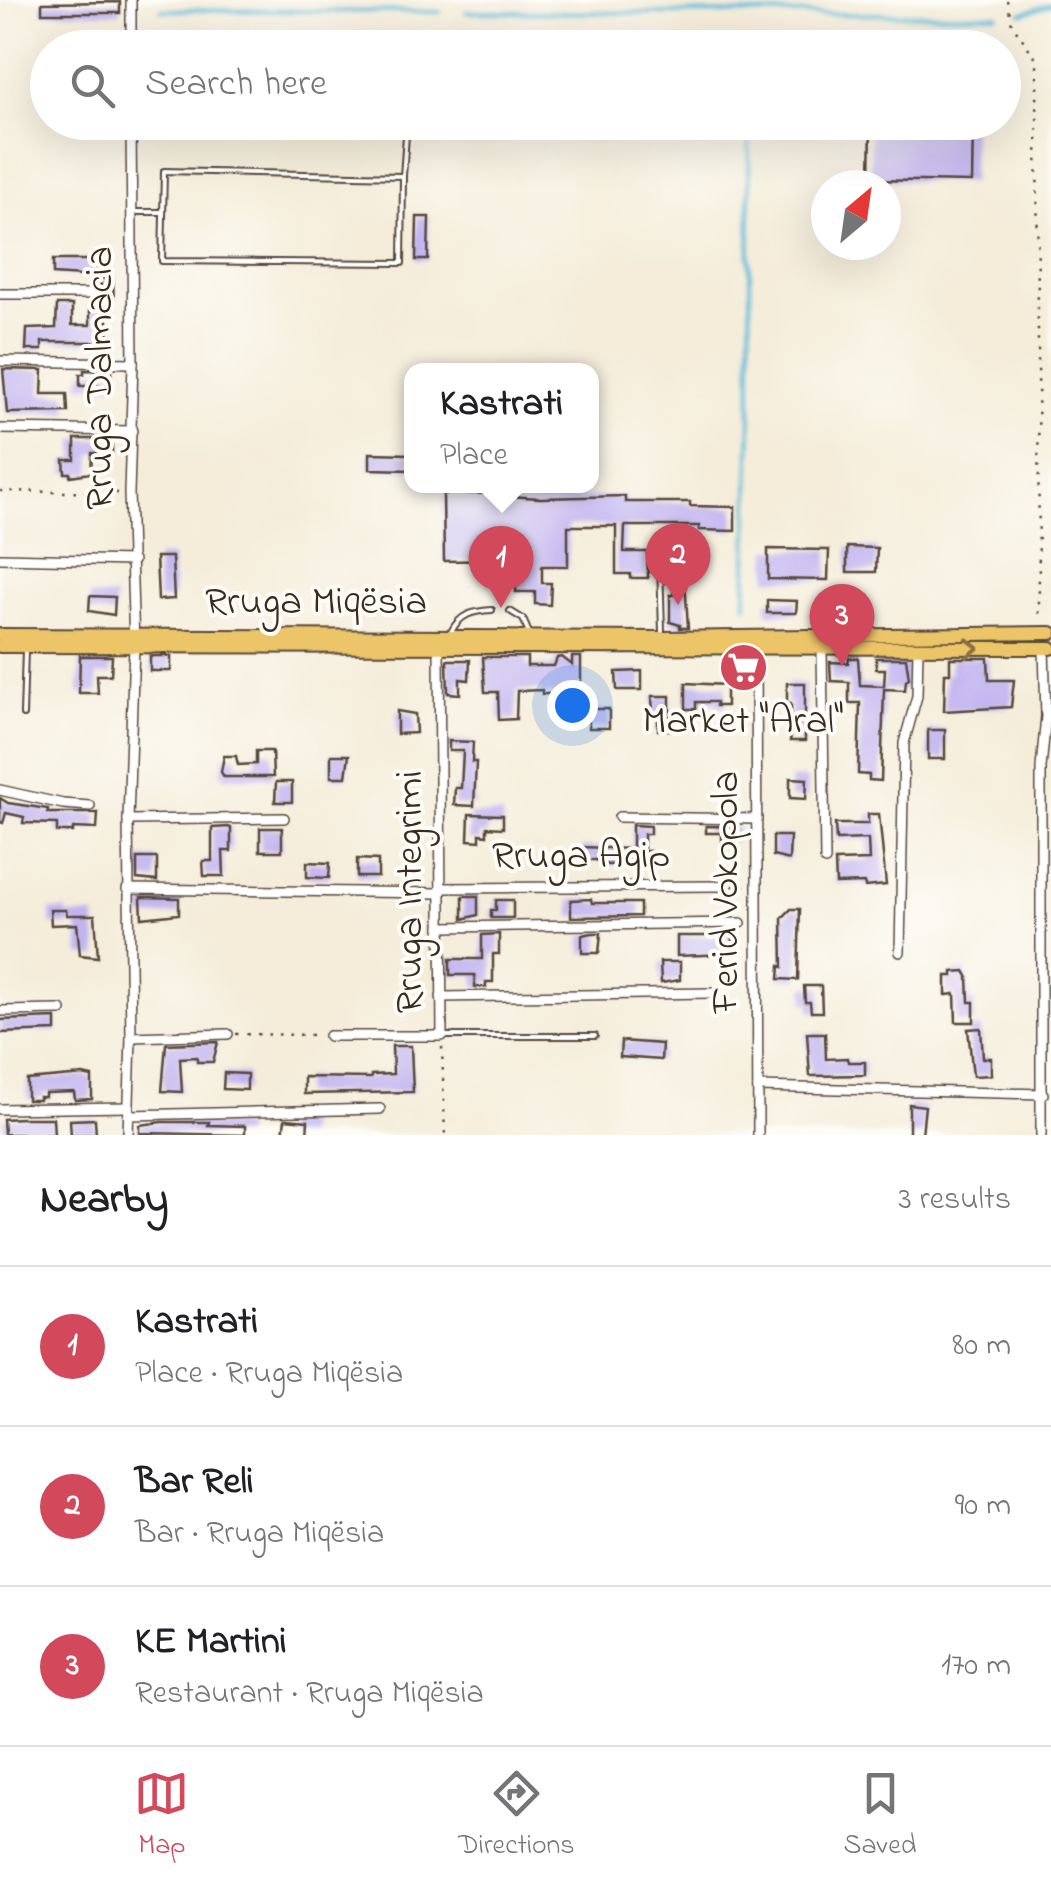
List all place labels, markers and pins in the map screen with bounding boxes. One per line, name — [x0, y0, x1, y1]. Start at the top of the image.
pin: 2 — [646, 522, 710, 605]
pin: 1 — [468, 526, 534, 608]
pin: 3 — [810, 584, 874, 666]
supermarket icon: Market "Aral" — [717, 641, 769, 693]
place label: Market "Aral" — [642, 693, 844, 752]

